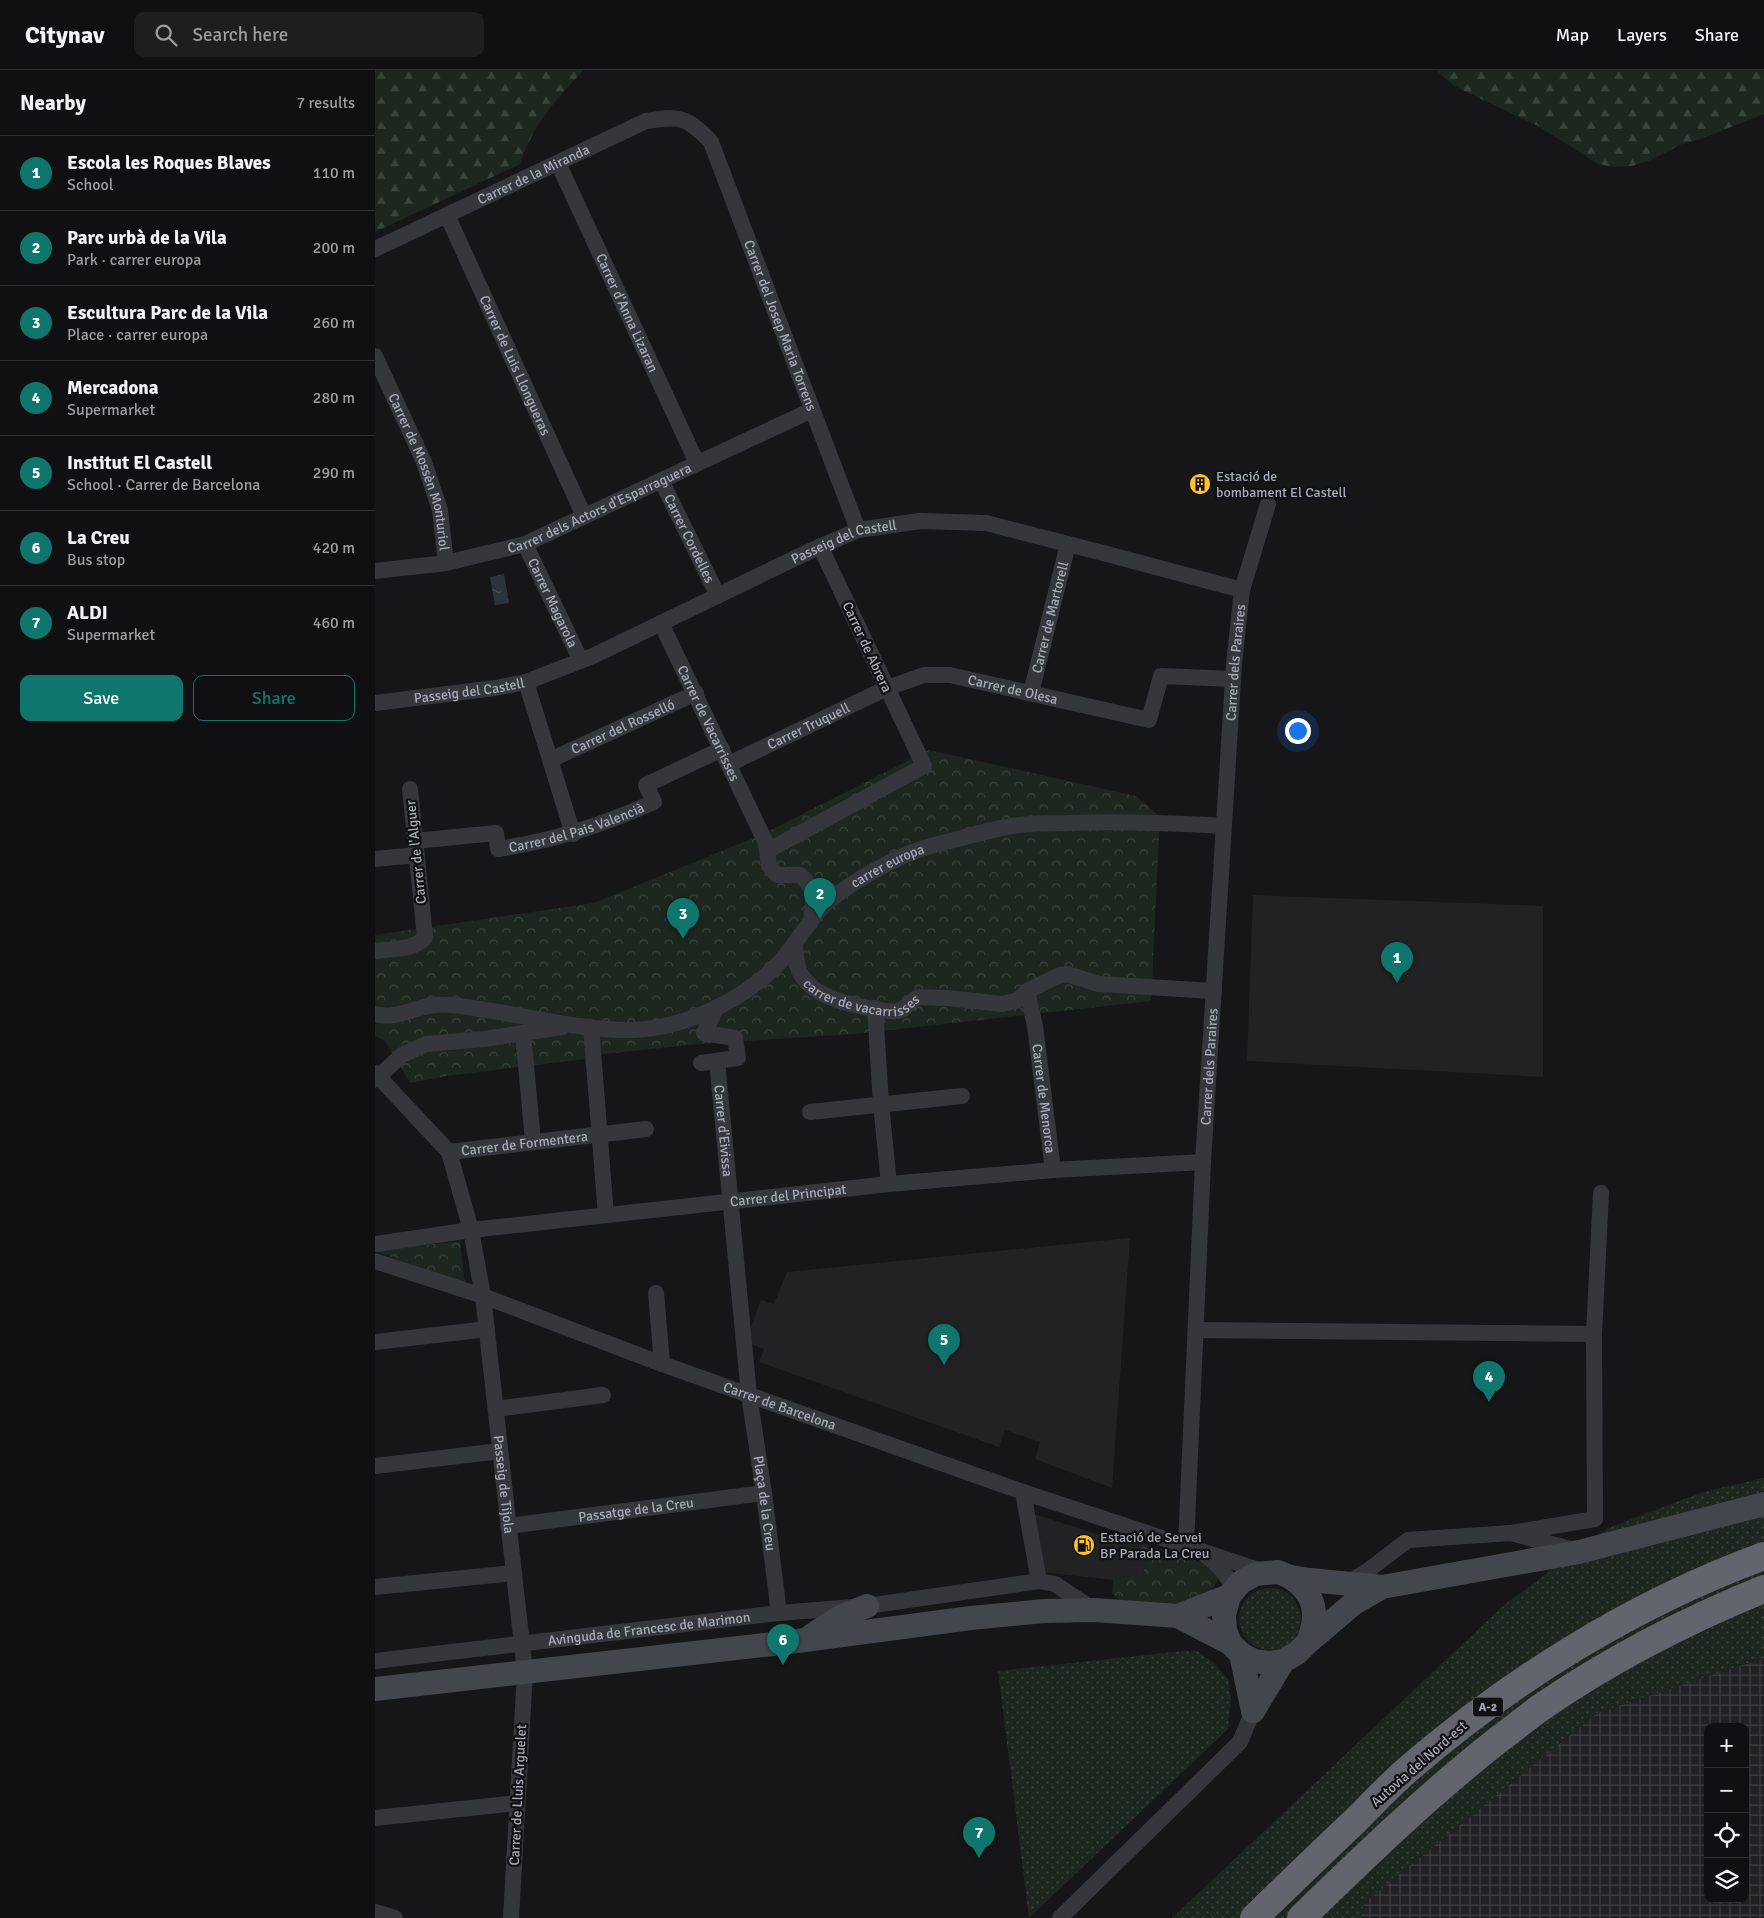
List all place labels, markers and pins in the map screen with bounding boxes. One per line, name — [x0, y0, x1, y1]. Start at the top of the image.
place label: Estació de bombament El Castell — [1216, 468, 1347, 501]
building icon: Estació de bombament El Castell — [1188, 472, 1212, 496]
pin: 2 — [804, 878, 836, 919]
pin: 3 — [667, 898, 699, 939]
pin: 1 — [1381, 942, 1413, 983]
pin: 5 — [928, 1324, 960, 1365]
pin: 4 — [1473, 1361, 1505, 1402]
place label: Estació de Servei BP Parada La Creu — [1100, 1529, 1209, 1562]
fuel station icon: Estació de Servei BP Parada La Creu — [1072, 1533, 1096, 1557]
pin: 6 — [767, 1624, 799, 1665]
pin: 7 — [963, 1817, 995, 1858]

